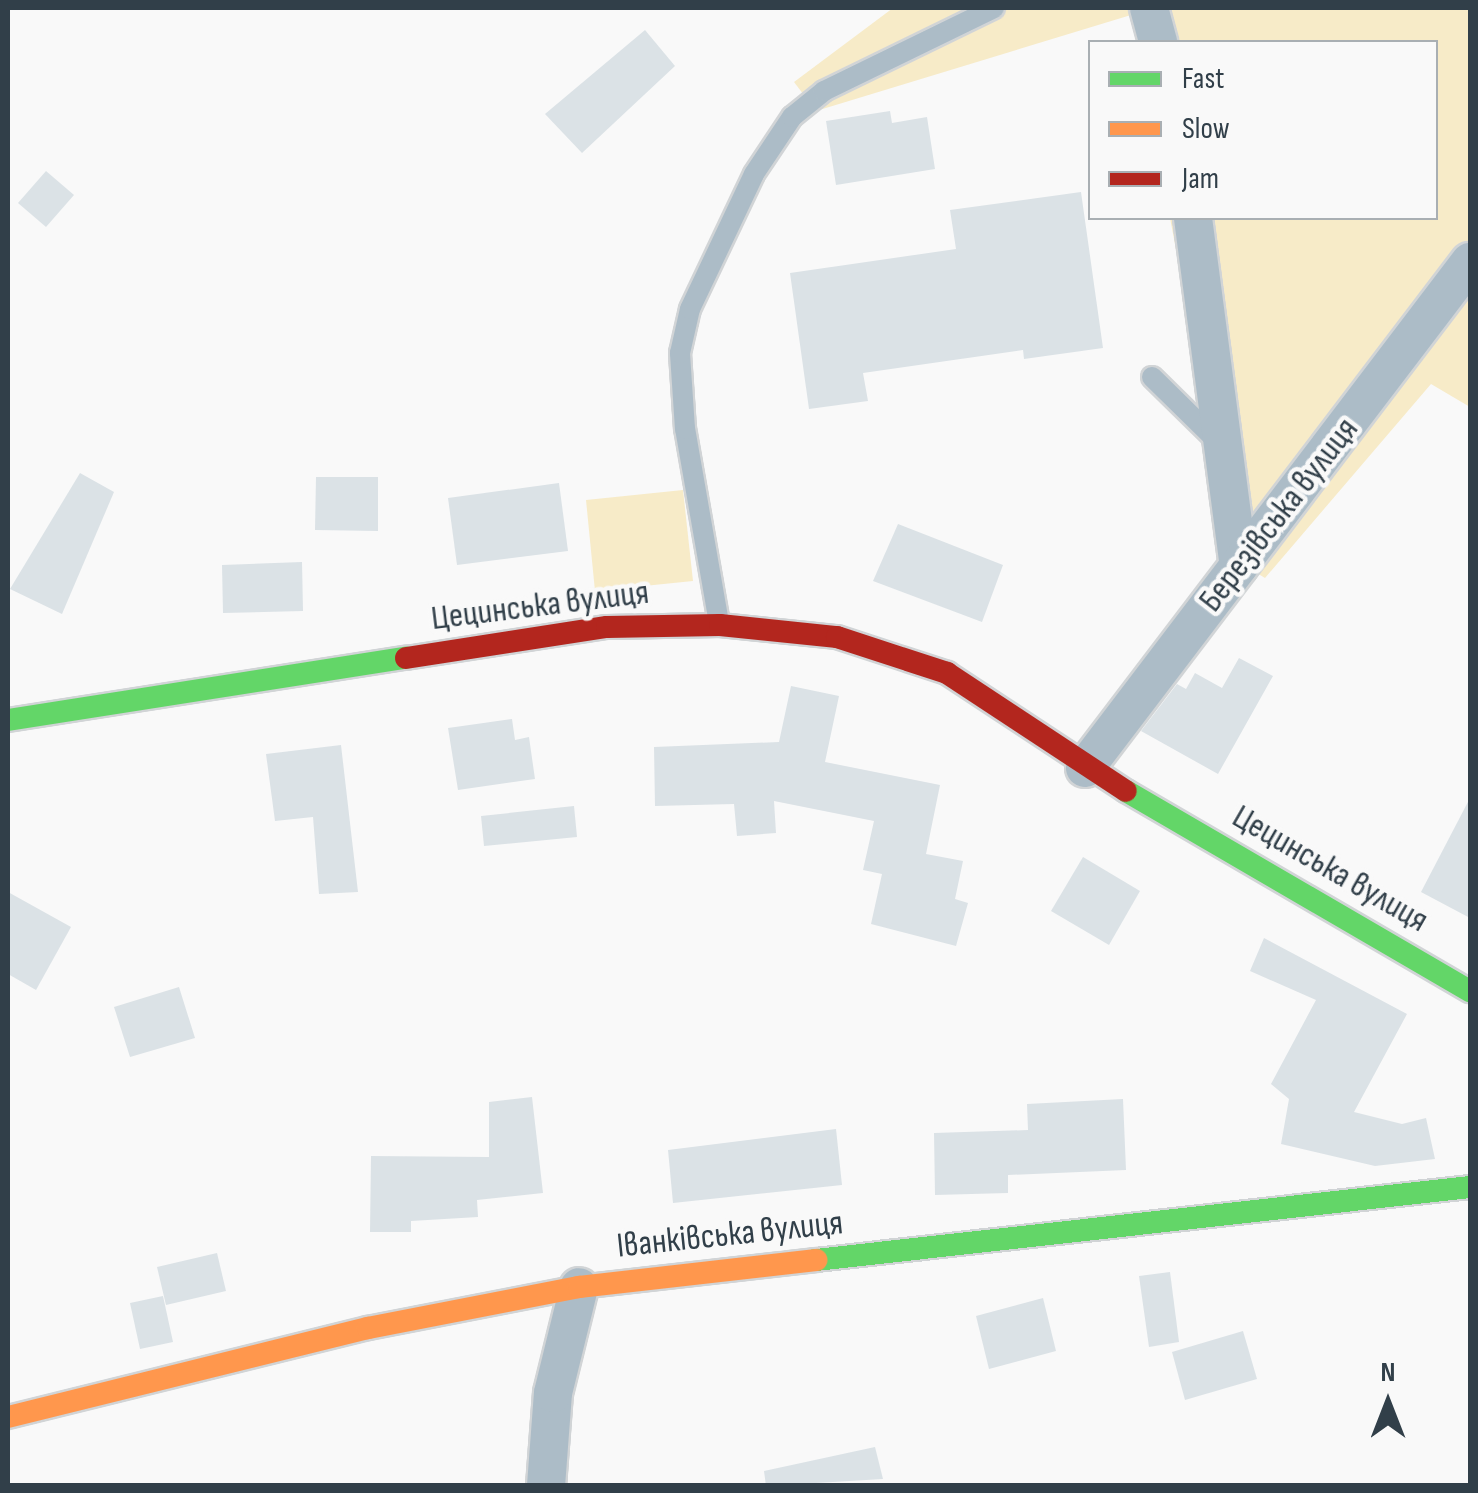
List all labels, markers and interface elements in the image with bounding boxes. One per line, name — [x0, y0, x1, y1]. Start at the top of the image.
legend — [1088, 40, 1438, 220]
text: Fast — [1182, 61, 1224, 97]
text: Slow — [1182, 111, 1230, 147]
text: Jam — [1182, 161, 1219, 197]
street label: Березівська вулиця — [1190, 410, 1368, 620]
street label: Цецинська вулиця — [429, 572, 651, 640]
street label: Цецинська вулиця — [1225, 796, 1435, 942]
street label: Іванківська вулиця — [615, 1202, 845, 1268]
north arrow — [1338, 1353, 1438, 1453]
text: N — [1381, 1356, 1395, 1389]

